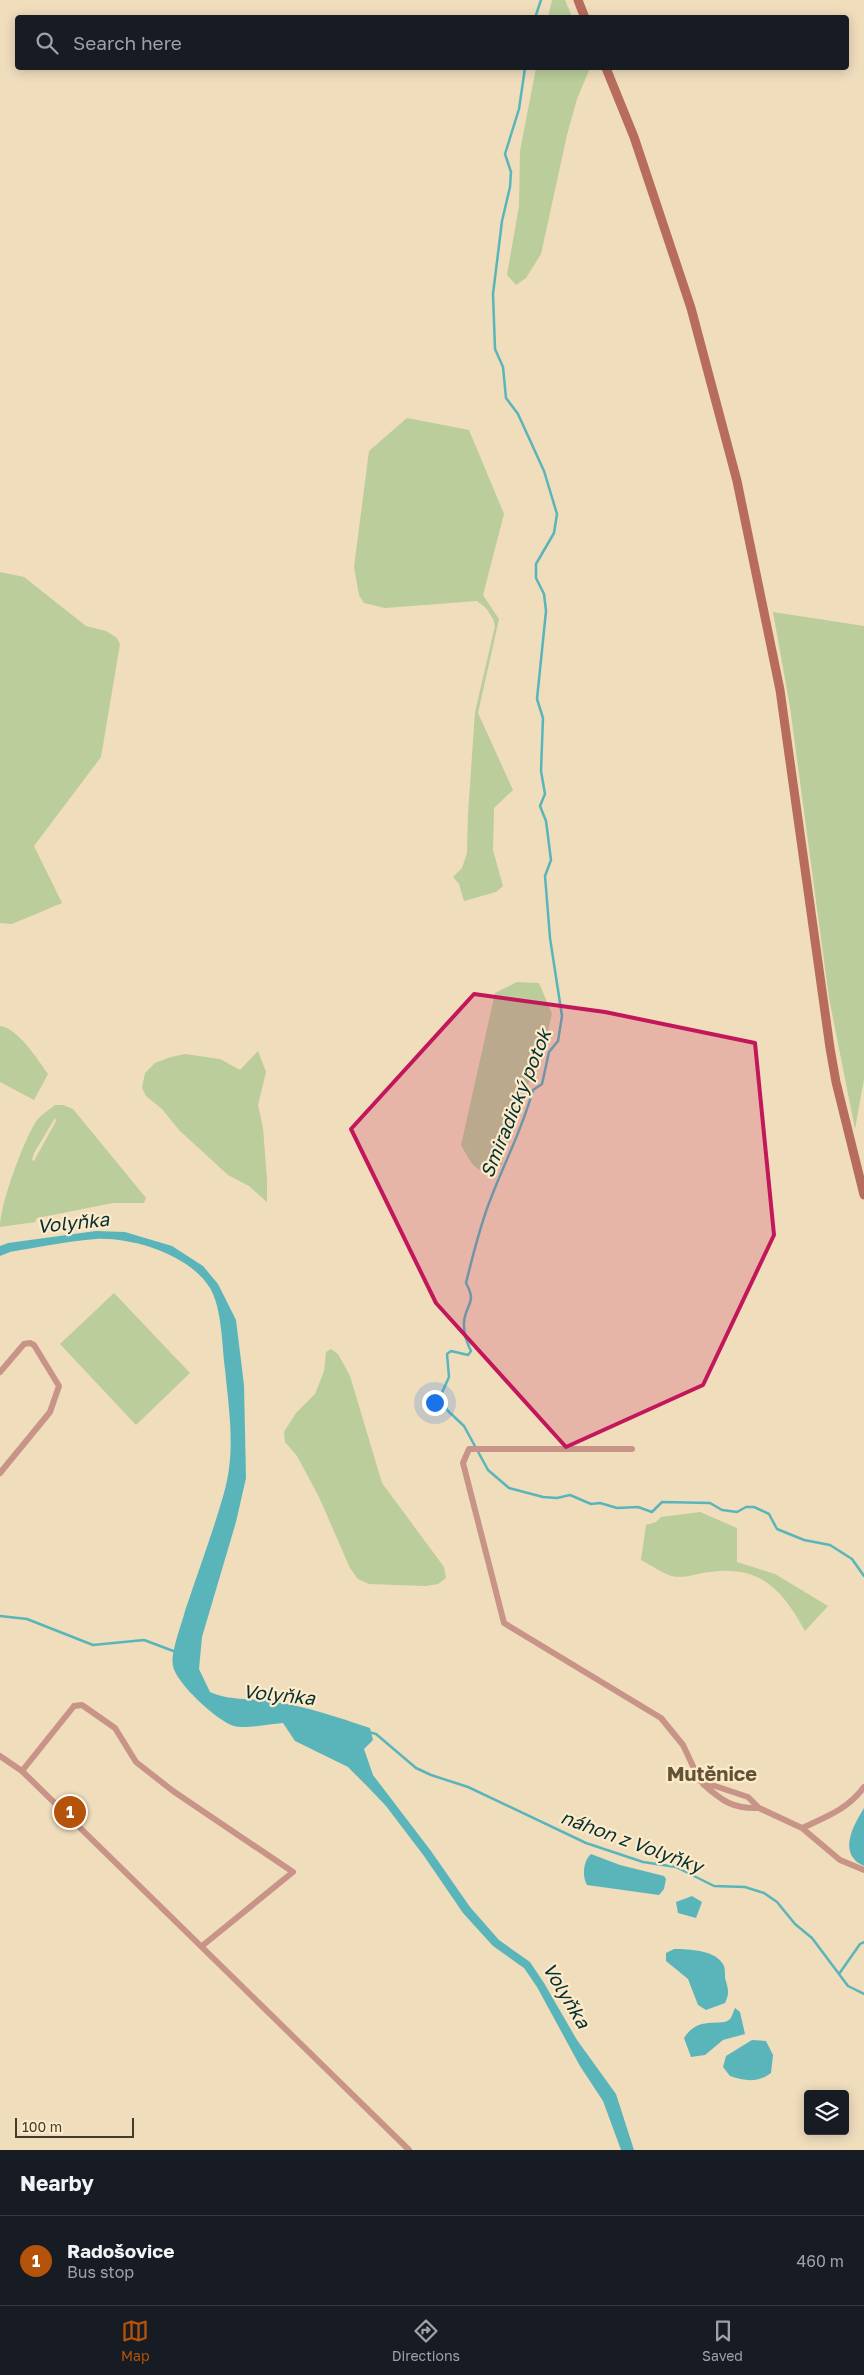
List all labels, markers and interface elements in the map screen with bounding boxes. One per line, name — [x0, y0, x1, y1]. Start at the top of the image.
search box — [15, 15, 849, 70]
icon: search — [33, 29, 61, 57]
text: Search here — [73, 31, 182, 54]
water label: Smiradický potok — [475, 1023, 556, 1181]
water label: Volyňka — [36, 1207, 111, 1237]
your location — [422, 1390, 448, 1416]
water label: Volyňka — [242, 1679, 317, 1709]
district label: Mutěnice — [667, 1761, 757, 1785]
pin: 1 — [54, 1793, 86, 1831]
water label: náhon z Volyňky — [558, 1805, 708, 1878]
water label: Volyňka — [539, 1958, 596, 2033]
map controls — [804, 2090, 849, 2135]
button: layers — [804, 2090, 849, 2135]
scale bar — [15, 2115, 134, 2138]
text: 100 m — [22, 2118, 62, 2135]
text: Nearby — [20, 2170, 94, 2196]
text: Radošovice — [67, 2239, 174, 2262]
text: 1 — [32, 2251, 40, 2271]
text: 460 m — [796, 2251, 844, 2271]
text: Bus stop — [67, 2262, 134, 2282]
tab: Map — [121, 2317, 150, 2364]
tab: Directions — [392, 2317, 460, 2364]
tab: Saved — [702, 2317, 743, 2364]

